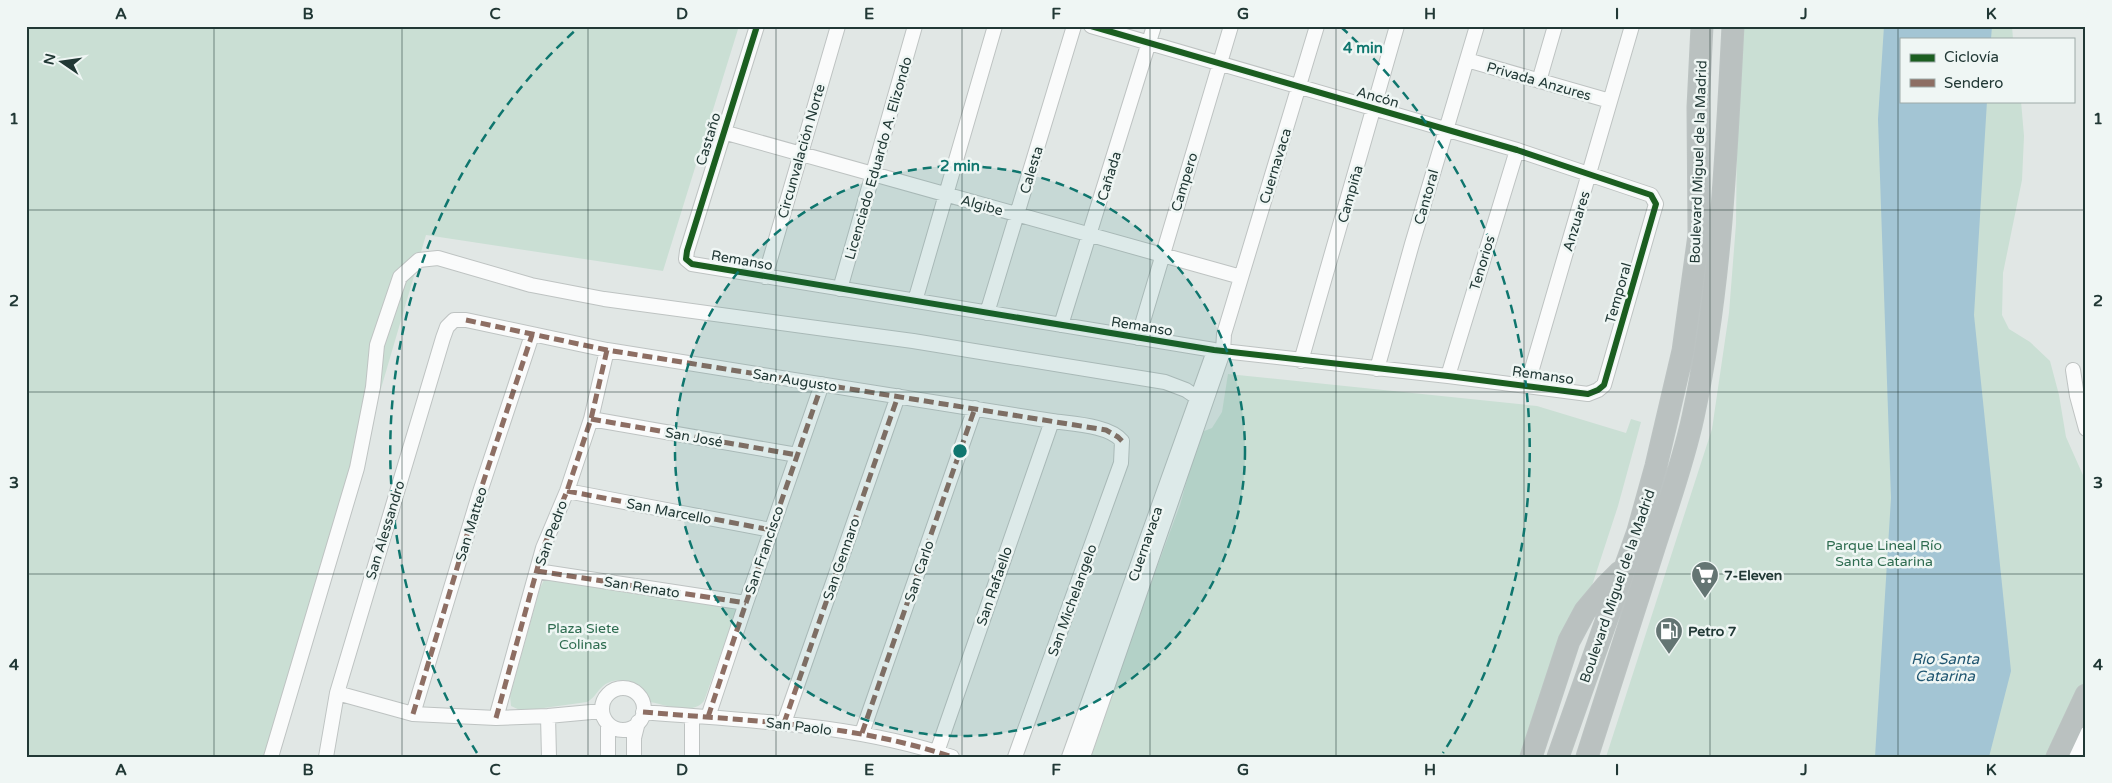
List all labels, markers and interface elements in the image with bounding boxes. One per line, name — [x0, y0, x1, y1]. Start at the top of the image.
text: A — [115, 4, 127, 24]
text: B — [302, 4, 314, 24]
text: C — [489, 4, 501, 24]
text: D — [676, 4, 688, 24]
text: E — [864, 4, 874, 24]
text: F — [1051, 4, 1061, 24]
text: G — [1237, 4, 1249, 24]
text: H — [1424, 4, 1436, 24]
text: I — [1615, 4, 1619, 24]
text: J — [1799, 4, 1808, 24]
text: K — [1986, 4, 1997, 24]
north arrow — [38, 38, 88, 88]
legend — [1900, 38, 2074, 102]
text: 4 min — [1343, 39, 1383, 57]
text: Ciclovía — [1944, 48, 1999, 66]
text: N — [40, 52, 59, 67]
street label: Licenciado Eduardo A. Elizondo — [841, 55, 916, 262]
street label: Privada Anzures — [1485, 58, 1593, 105]
street label: Boulevard Miguel de la Madrid — [1686, 60, 1711, 264]
text: Sendero — [1944, 74, 2003, 92]
street label: Circunvalación Norte — [774, 82, 829, 220]
street label: Ancón — [1355, 83, 1401, 112]
text: 1 — [9, 109, 19, 129]
text: 1 — [2093, 109, 2103, 129]
street label: Castaño — [692, 111, 725, 168]
street label: Cuernavaca — [1256, 126, 1295, 206]
street label: Calesta — [1016, 144, 1047, 196]
street label: Cañada — [1094, 149, 1125, 203]
street label: Campero — [1167, 151, 1202, 214]
text: 2 min — [940, 157, 980, 175]
street label: Campiña — [1334, 163, 1367, 225]
street label: Cantoral — [1411, 168, 1442, 227]
street label: Anzuares — [1559, 189, 1594, 253]
street label: Algibe — [959, 191, 1005, 220]
street label: Tenorios — [1466, 233, 1499, 293]
street label: Remanso — [710, 247, 774, 274]
street label: Temporal — [1602, 261, 1635, 326]
text: 2 — [9, 291, 19, 311]
text: 2 — [2093, 291, 2103, 311]
street label: Remanso — [1110, 313, 1174, 340]
street label: Remanso — [1511, 363, 1575, 388]
street label: San Augusto — [752, 365, 838, 396]
street label: San José — [664, 424, 724, 451]
centre of rings — [951, 442, 969, 460]
text: 3 — [9, 473, 19, 493]
text: 3 — [2093, 473, 2103, 493]
street label: San Alessandro — [362, 479, 409, 582]
street label: San Matteo — [452, 485, 491, 563]
street label: Boulevard Miguel de la Madrid — [1576, 487, 1659, 685]
street label: San Marcello — [625, 495, 713, 528]
street label: San Pedro — [532, 498, 571, 568]
street label: San Francisco — [741, 504, 788, 596]
street label: Cuernavaca — [1125, 504, 1166, 584]
street label: San Gennaro — [819, 516, 863, 602]
park label: Parque Lineal Río Santa Catarina — [1826, 537, 1942, 570]
street label: San Carlo — [901, 538, 938, 604]
street label: San Michelangelo — [1044, 542, 1101, 659]
street label: San Rafaello — [973, 544, 1016, 628]
supermarket icon: 7-Eleven — [1690, 560, 1720, 599]
place label: 7-Eleven — [1724, 567, 1782, 584]
street label: San Renato — [603, 573, 681, 602]
fuel station icon: Petro 7 — [1654, 616, 1684, 655]
park label: Plaza Siete Colinas — [547, 620, 619, 653]
place label: Petro 7 — [1688, 623, 1737, 640]
water label: Río Santa Catarina — [1911, 650, 1980, 685]
text: 4 — [9, 655, 19, 675]
text: 4 — [2093, 655, 2103, 675]
street label: San Paolo — [765, 714, 833, 739]
text: A — [115, 760, 127, 780]
text: B — [302, 760, 314, 780]
text: C — [489, 760, 501, 780]
text: D — [676, 760, 688, 780]
text: E — [864, 760, 874, 780]
text: F — [1051, 760, 1061, 780]
text: G — [1237, 760, 1249, 780]
text: H — [1424, 760, 1436, 780]
text: I — [1615, 760, 1619, 780]
text: J — [1799, 760, 1808, 780]
text: K — [1986, 760, 1997, 780]

